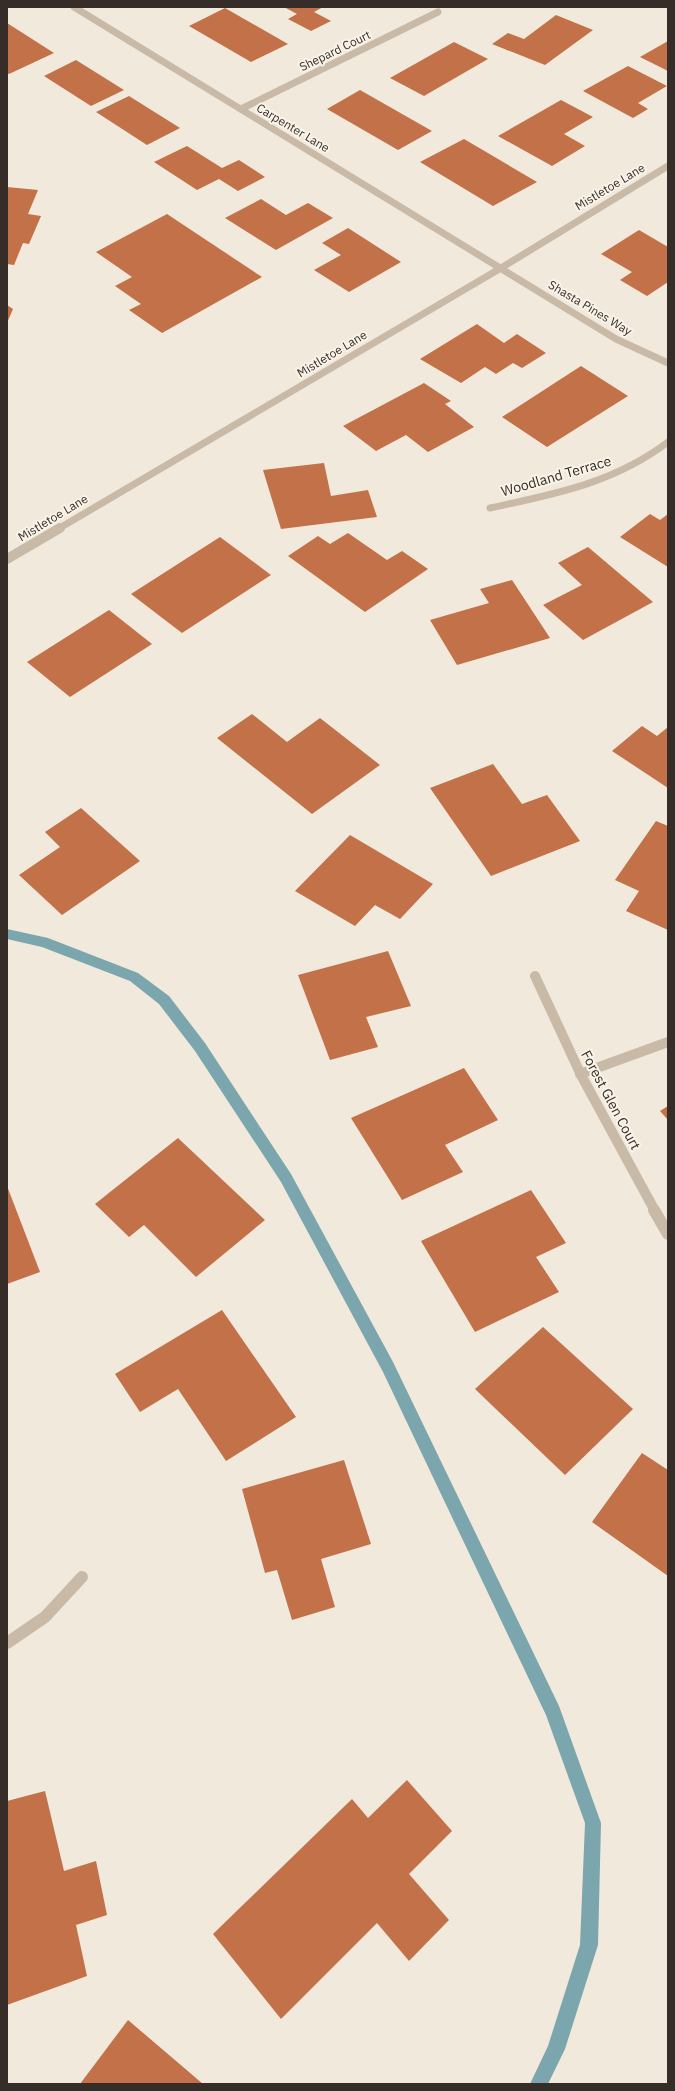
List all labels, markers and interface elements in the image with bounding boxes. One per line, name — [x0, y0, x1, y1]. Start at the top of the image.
street label: Shepard Court — [297, 27, 373, 74]
street label: Carpenter Lane — [254, 100, 333, 155]
street label: Mistletoe Lane — [572, 160, 648, 213]
street label: Shasta Pines Way — [546, 277, 635, 338]
street label: Mistletoe Lane — [294, 327, 370, 380]
street label: Woodland Terrace — [499, 452, 613, 500]
street label: Mistletoe Lane — [15, 491, 91, 544]
street label: Forest Glen Court — [577, 1047, 645, 1153]

